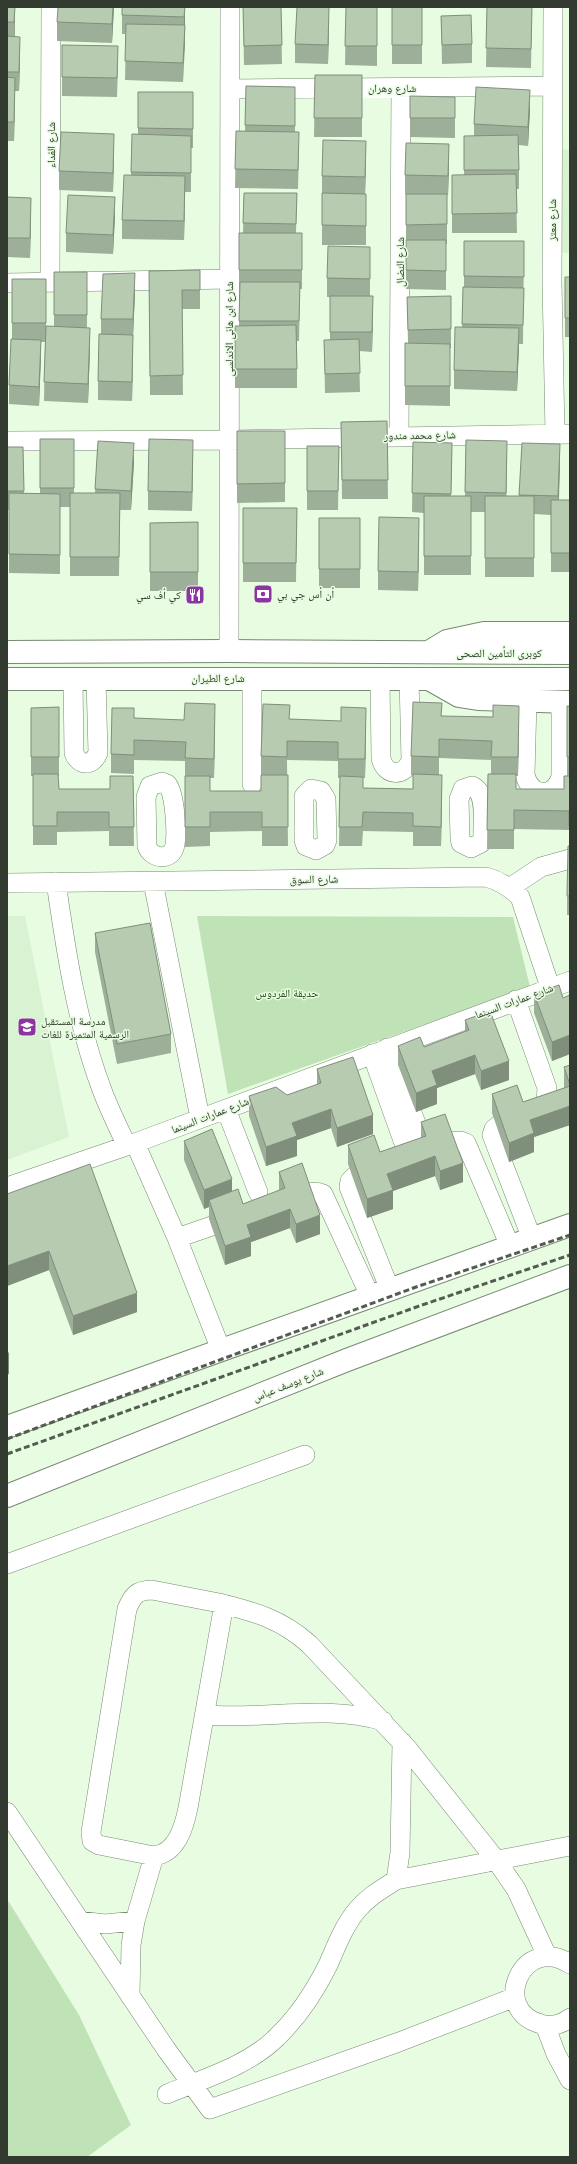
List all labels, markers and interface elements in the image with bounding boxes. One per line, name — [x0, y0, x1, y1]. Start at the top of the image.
street label: شارع وهران — [368, 81, 416, 95]
street label: شارع الفداء — [44, 122, 58, 168]
street label: شارع معتز — [545, 199, 559, 242]
street label: شارع النضال — [393, 237, 407, 287]
street label: شارع ابن هانى الاندلسى — [222, 282, 236, 376]
street label: شارع محمد مندور — [383, 427, 456, 443]
bank icon: أن أس جي بي — [252, 583, 274, 605]
restaurant icon: كي أف سي — [184, 584, 206, 606]
place label: أن أس جي بي — [277, 587, 334, 603]
place label: كي أف سي — [136, 588, 181, 604]
street label: كوبرى التأمين الصحى — [456, 646, 542, 660]
street label: شارع الطيران — [191, 671, 245, 685]
street label: شارع السوق — [290, 872, 338, 886]
street label: شارع عمارات السينما — [473, 980, 555, 1022]
park label: حديقة الفردوس — [256, 986, 318, 1000]
place label: مدرسة المستقبل الرسمية المتميزة للغات — [41, 1014, 129, 1041]
school or university icon: مدرسة المستقبل الرسمية المتميزة للغات — [16, 1016, 38, 1038]
street label: شارع عمارات السينما — [169, 1094, 251, 1136]
street label: شارع يوسف عباس — [251, 1363, 325, 1405]

